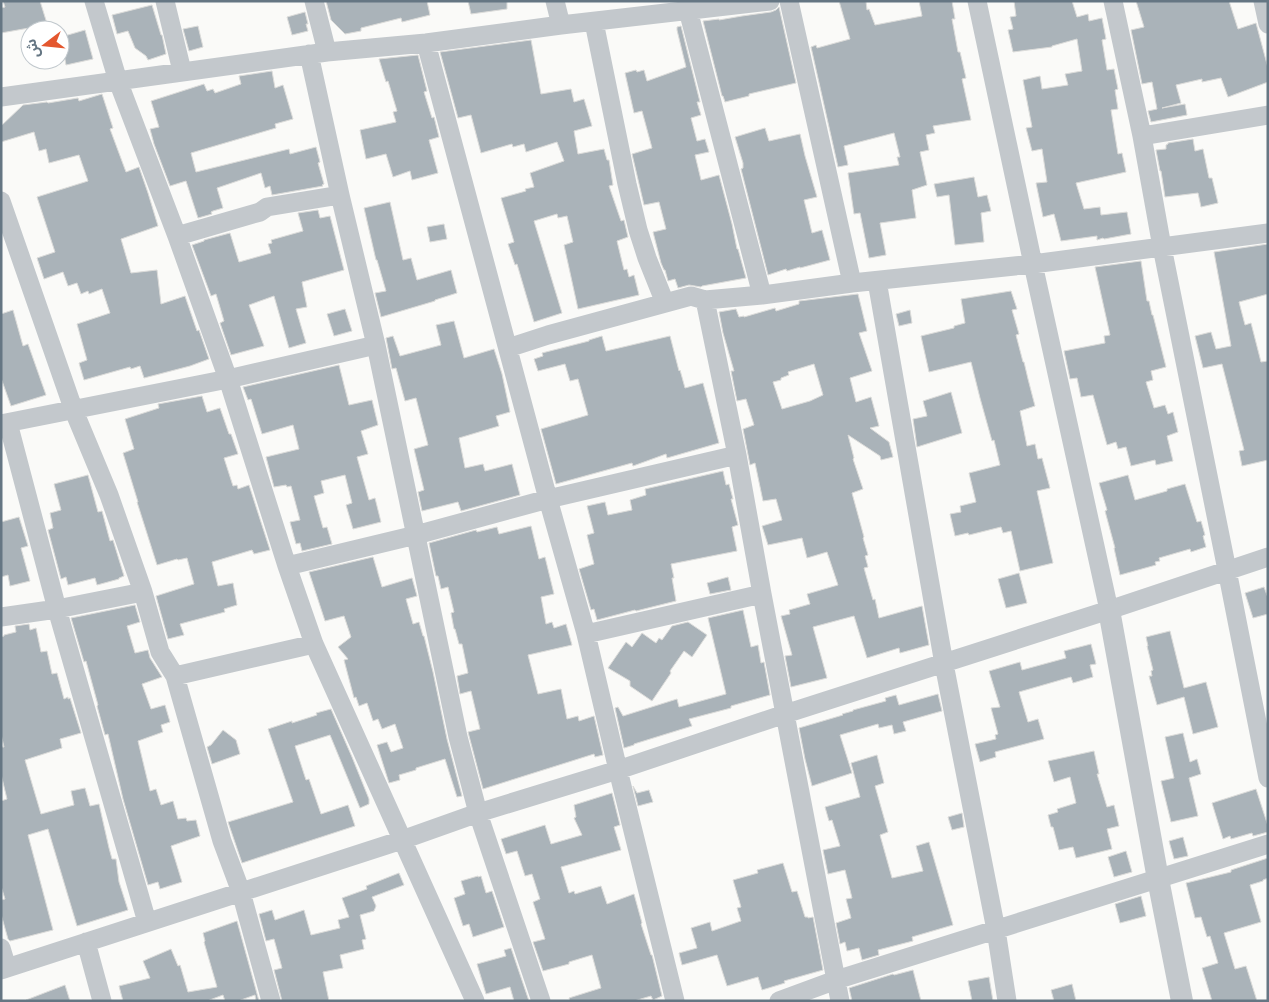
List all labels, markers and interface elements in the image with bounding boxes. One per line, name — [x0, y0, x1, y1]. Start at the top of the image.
north arrow — [20, 20, 70, 70]
text: ش — [20, 37, 44, 61]

